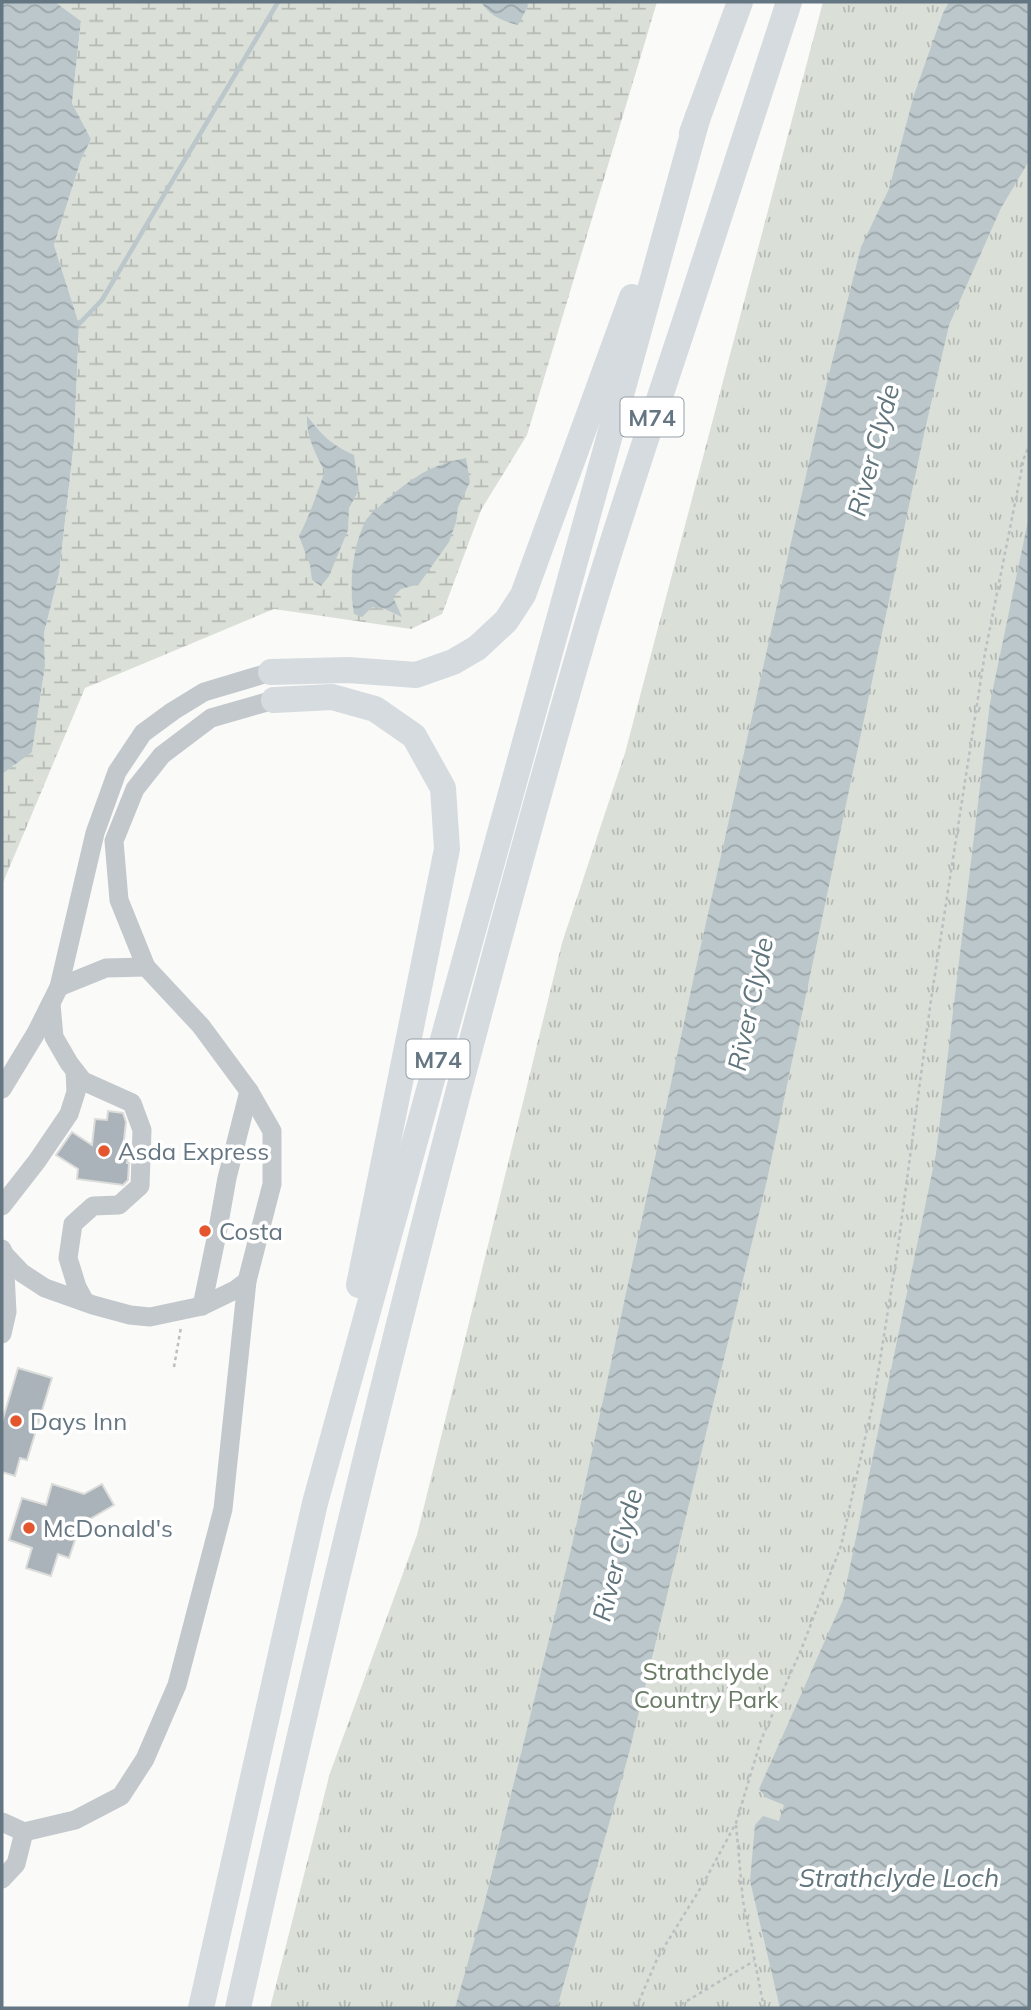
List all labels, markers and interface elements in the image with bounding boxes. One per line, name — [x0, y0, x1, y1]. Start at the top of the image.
water label: River Clyde — [840, 380, 906, 520]
road number: M74 — [620, 398, 684, 436]
water label: River Clyde — [720, 934, 780, 1074]
road number: M74 — [406, 1040, 470, 1078]
place label: Asda Express — [118, 1136, 269, 1166]
marker: Asda Express — [96, 1143, 112, 1159]
place label: Costa — [219, 1216, 283, 1246]
marker: Costa — [197, 1223, 213, 1239]
place label: Days Inn — [30, 1406, 127, 1436]
marker: Days Inn — [8, 1413, 24, 1429]
water label: River Clyde — [585, 1485, 649, 1625]
place label: McDonald's — [43, 1513, 173, 1543]
marker: McDonald's — [21, 1520, 37, 1536]
park label: Strathclyde Country Park — [634, 1656, 779, 1714]
water label: Strathclyde Loch — [799, 1861, 999, 1894]

